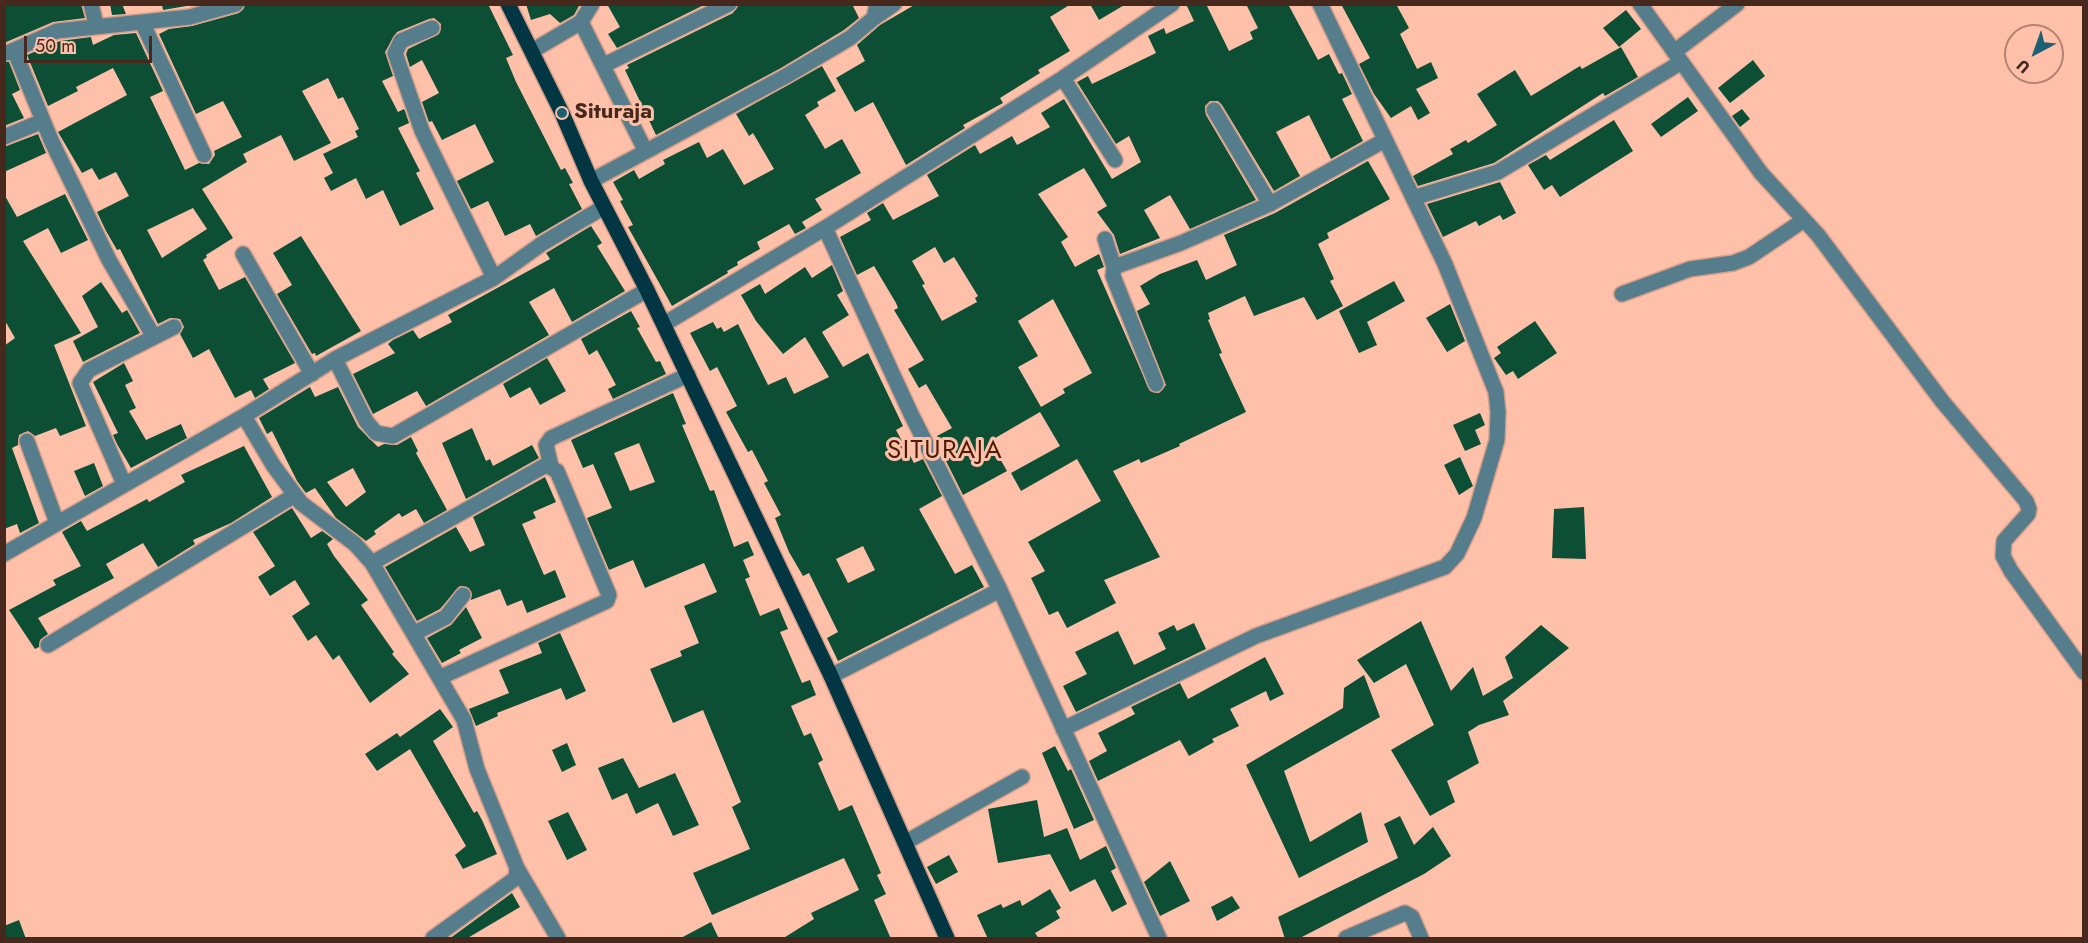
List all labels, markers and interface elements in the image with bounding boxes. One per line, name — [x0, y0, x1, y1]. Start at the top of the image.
scale bar — [27, 24, 154, 62]
north arrow — [2004, 24, 2064, 84]
text: 50 m — [35, 33, 75, 59]
text: U — [2011, 54, 2035, 79]
place label: Situraja — [574, 100, 652, 126]
marker: Situraja — [555, 106, 569, 120]
district label: SITURAJA — [887, 436, 1003, 468]

